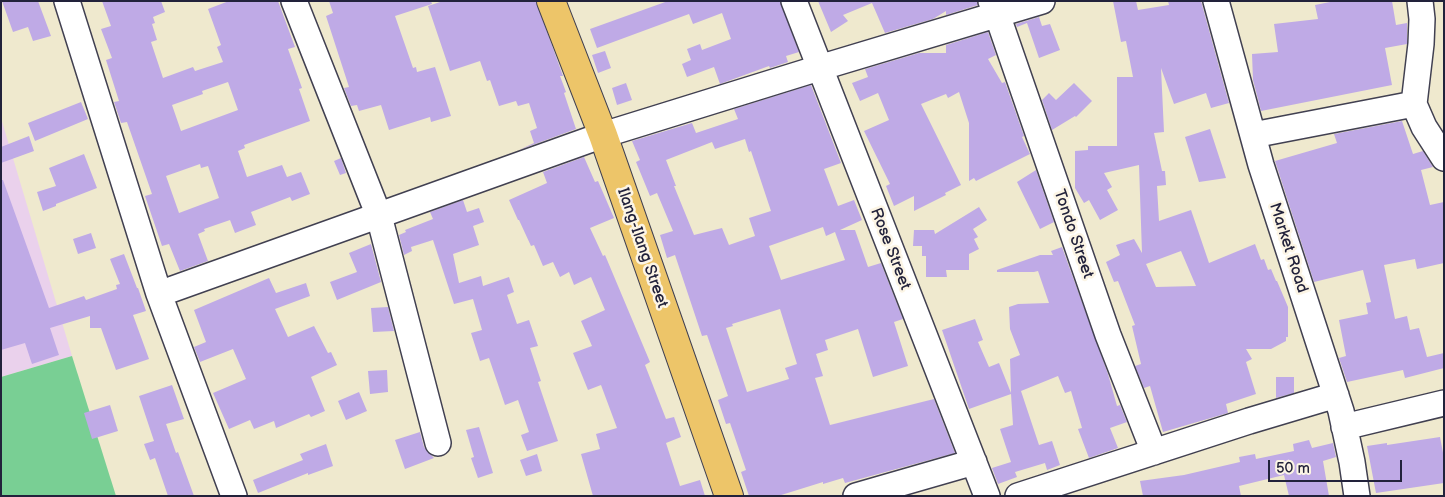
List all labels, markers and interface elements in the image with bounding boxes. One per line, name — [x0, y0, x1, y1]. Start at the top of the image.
street label: Ilang-Ilang Street — [612, 186, 672, 310]
street label: Tondo Street — [1049, 187, 1097, 281]
street label: Market Road — [1264, 201, 1312, 295]
street label: Rose Street — [866, 205, 914, 293]
scale bar — [1270, 450, 1404, 482]
text: 50 m — [1276, 459, 1310, 478]

